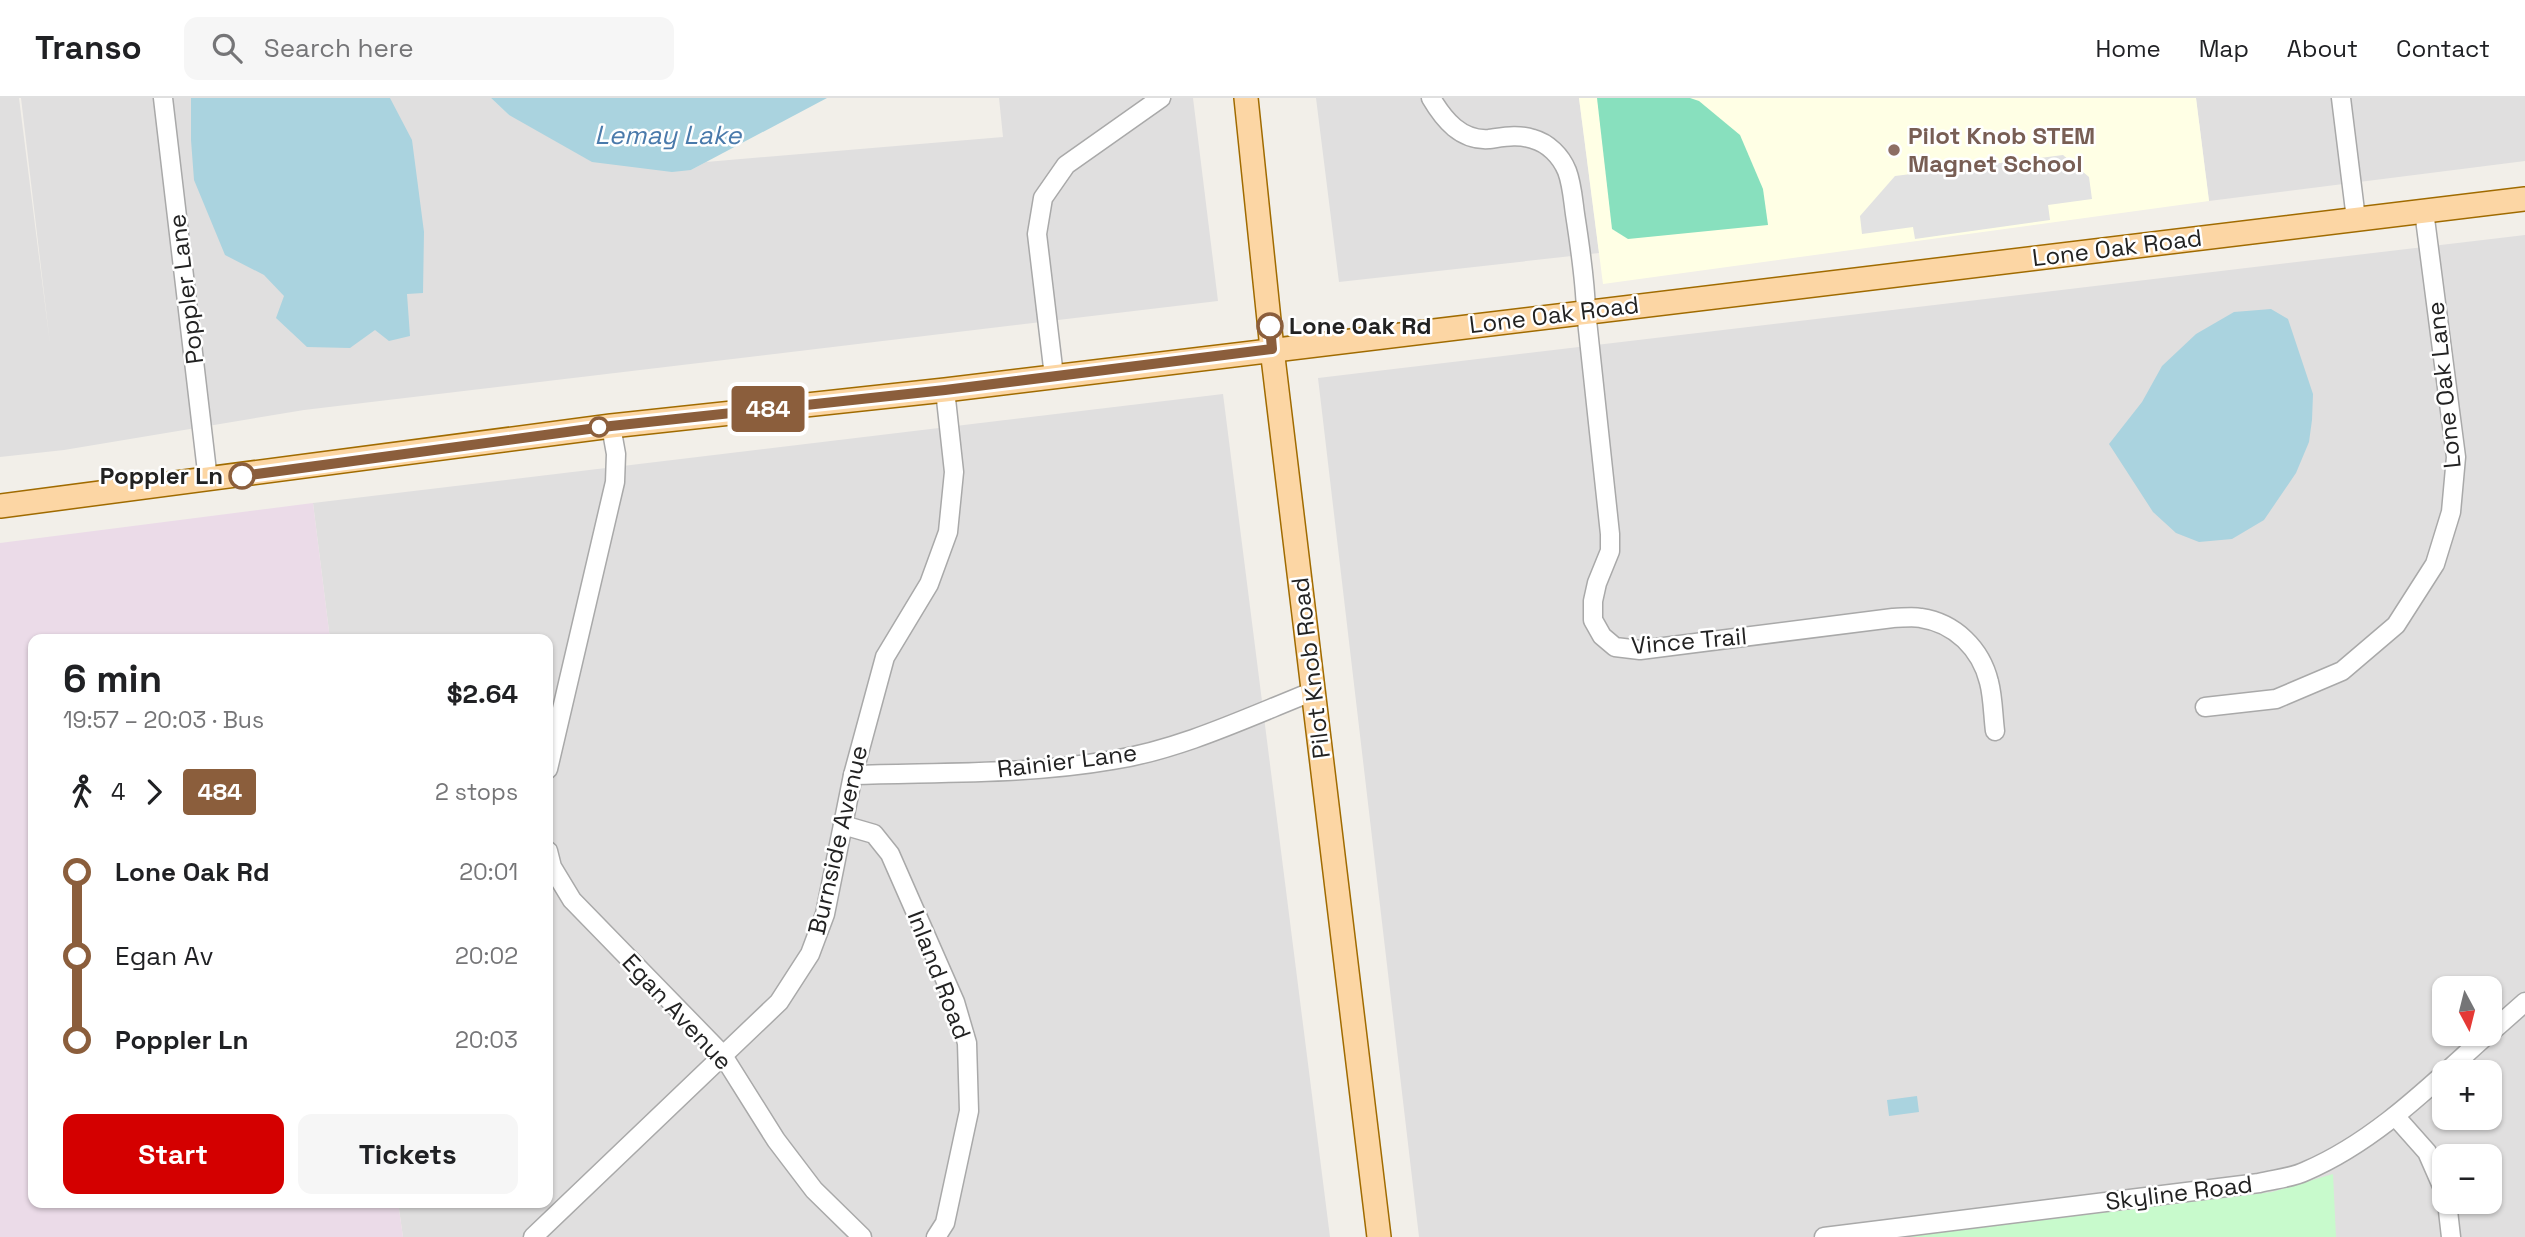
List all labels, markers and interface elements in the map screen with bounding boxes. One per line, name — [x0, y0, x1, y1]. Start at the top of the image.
search box — [184, 17, 674, 80]
text: Transo — [35, 27, 142, 69]
icon: search — [208, 29, 246, 67]
text: Search here — [264, 31, 414, 65]
text: Home — [2095, 33, 2161, 64]
text: Map — [2199, 33, 2249, 64]
text: About — [2287, 33, 2358, 64]
text: Contact — [2396, 33, 2490, 64]
water label: Lemay Lake — [595, 118, 743, 152]
place label: Pilot Knob STEM Magnet School — [1908, 120, 2095, 179]
marker: Pilot Knob STEM Magnet School — [1886, 142, 1902, 158]
street label: Poppler Lane — [161, 212, 210, 366]
street label: Lone Oak Road — [2030, 222, 2204, 273]
street label: Lone Oak Road — [1467, 289, 1641, 340]
street label: Lone Oak Lane — [2419, 300, 2468, 470]
place label: Lone Oak Rd — [1289, 310, 1432, 341]
marker: Lone Oak Rd — [1257, 313, 1283, 339]
line badge: 484 — [728, 386, 808, 432]
text: 484 — [746, 393, 790, 424]
unlabelled marker — [589, 417, 609, 437]
place label: Poppler Ln — [100, 460, 223, 491]
marker: Poppler Ln — [229, 463, 255, 489]
street label: Pilot Knob Road — [1284, 576, 1337, 761]
street label: Vince Trail — [1630, 620, 1748, 661]
text: 6 min — [63, 655, 162, 703]
text: $2.64 — [447, 677, 518, 711]
text: 19:57 – 20:03 · Bus — [63, 705, 264, 735]
street label: Rainier Lane — [995, 737, 1139, 784]
street label: Burnside Avenue — [801, 742, 874, 937]
icon: walk — [63, 773, 101, 811]
icon: forward — [135, 773, 173, 811]
text: 484 — [197, 776, 242, 807]
text: 4 — [111, 777, 125, 807]
text: 2 stops — [435, 777, 518, 807]
text: Lone Oak Rd — [115, 855, 270, 889]
text: 20:01 — [459, 857, 518, 887]
street label: Inland Road — [901, 906, 978, 1044]
text: Egan Av — [115, 939, 213, 973]
text: 20:02 — [455, 941, 518, 971]
street label: Egan Avenue — [616, 947, 739, 1076]
north arrow — [2432, 976, 2502, 1046]
map controls — [2432, 976, 2502, 1214]
text: Poppler Ln — [115, 1023, 248, 1057]
text: 20:03 — [455, 1025, 518, 1055]
button: + — [2432, 1060, 2502, 1130]
button: Start — [63, 1114, 284, 1194]
button: Tickets — [298, 1114, 518, 1194]
button: − — [2432, 1144, 2502, 1214]
street label: Skyline Road — [2104, 1168, 2254, 1217]

